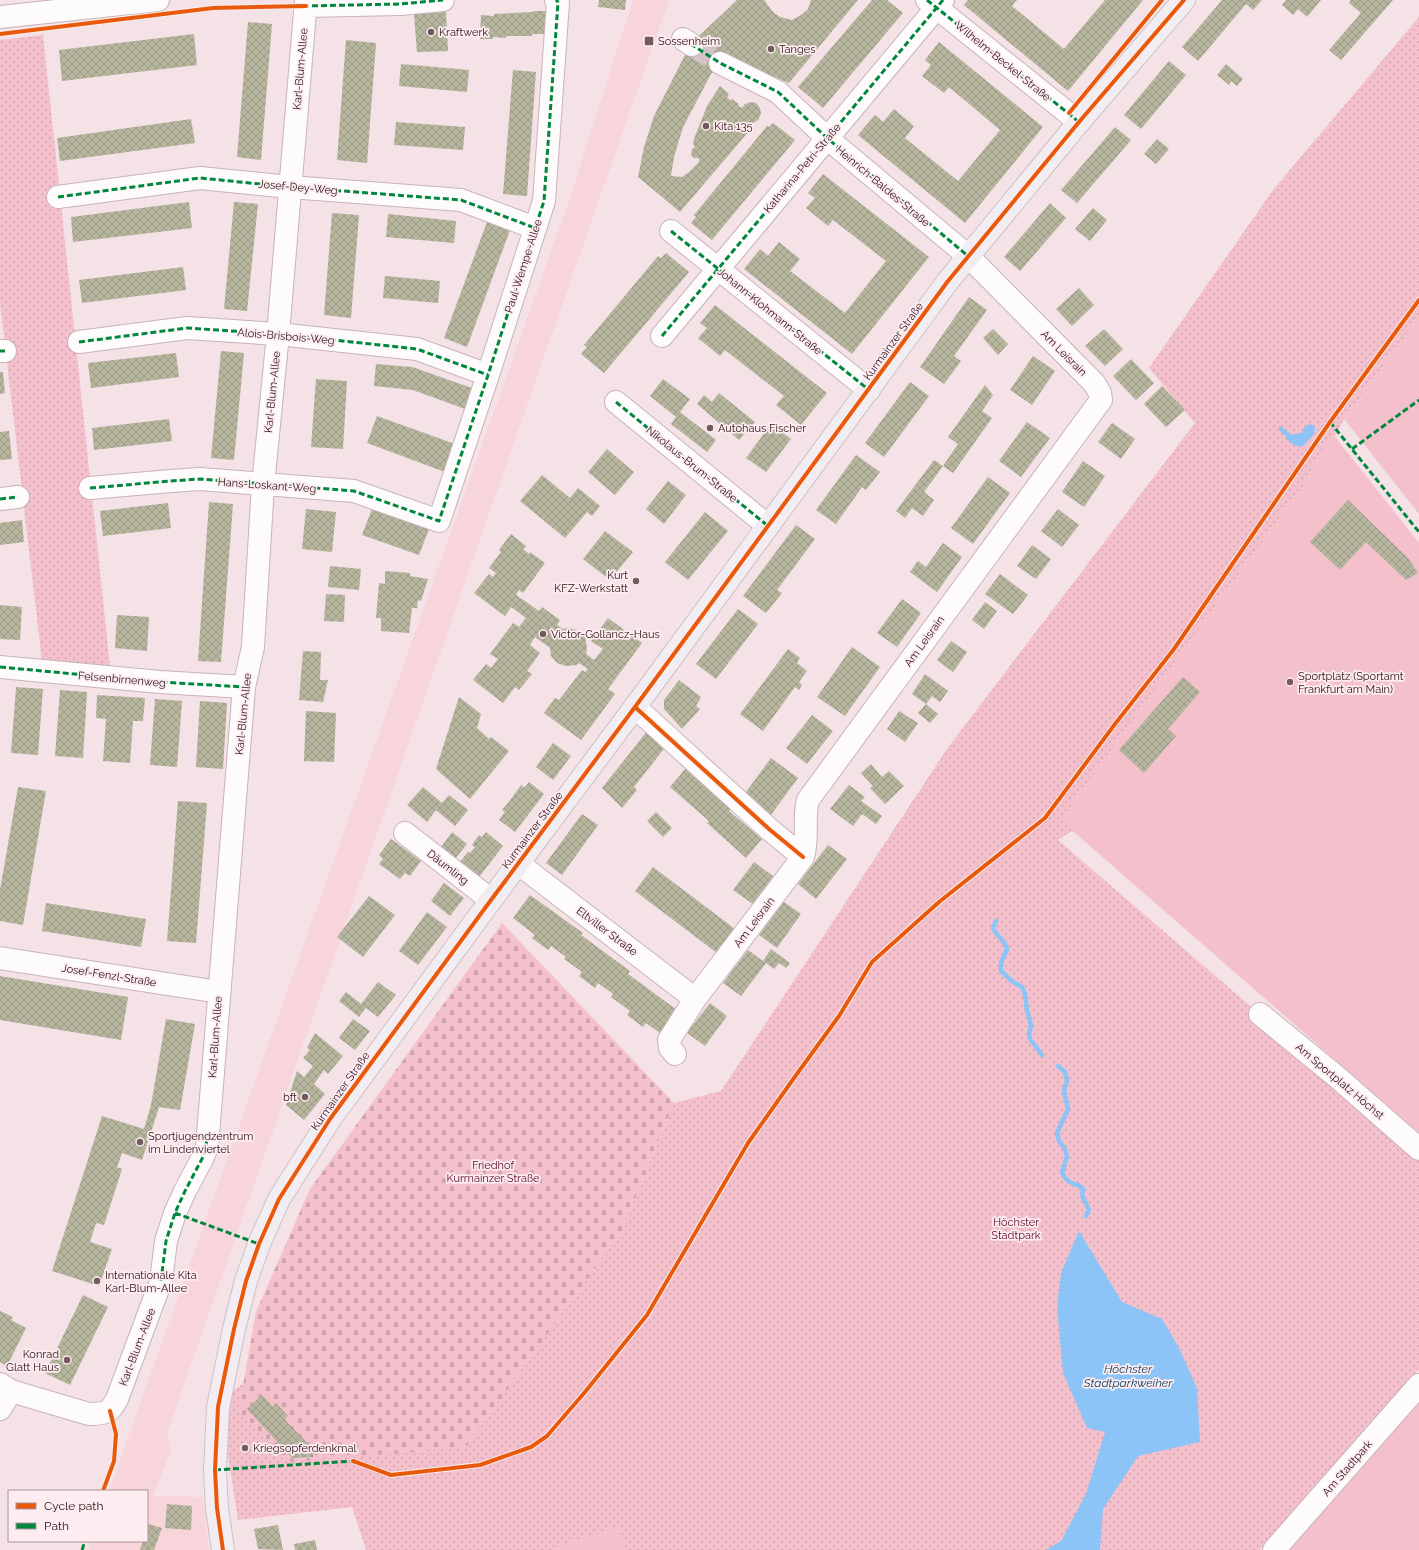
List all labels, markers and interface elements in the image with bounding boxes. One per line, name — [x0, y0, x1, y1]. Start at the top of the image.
street label: Wilhelm-Beckel-Straße — [952, 19, 1054, 104]
place label: Kraftwerk — [439, 26, 488, 39]
street label: Karl-Blum-Allee — [290, 27, 311, 111]
marker: Kraftwerk — [426, 27, 436, 37]
marker: Sossenheim — [643, 35, 655, 47]
place label: Sossenheim — [658, 35, 720, 48]
place label: Tanges — [779, 43, 816, 56]
marker: Tanges — [766, 44, 776, 54]
place label: Kita 135 — [714, 120, 753, 133]
marker: Kita 135 — [701, 121, 711, 131]
street label: Katharina-Petri-Straße — [761, 121, 844, 216]
street label: Heinrich-Baldes-Straße — [833, 143, 933, 230]
street label: Josef-Dey-Weg — [258, 178, 338, 197]
street label: Paul-Wempe-Allee — [502, 217, 545, 315]
street label: Johann-Klohmann-Straße — [715, 265, 825, 358]
street label: Kurmainzer Straße — [861, 299, 926, 383]
street label: Alois-Brisbois-Weg — [237, 326, 335, 347]
street label: Am Leisrain — [1038, 328, 1089, 379]
street label: Karl-Blum-Allee — [262, 350, 283, 434]
place label: Autohaus Fischer — [718, 422, 806, 435]
marker: Autohaus Fischer — [705, 423, 715, 433]
street label: Nikolaus-Brum-Straße — [643, 424, 740, 506]
street label: Hans-Loskant-Weg — [217, 476, 317, 495]
place label: Kurt KFZ-Werkstatt — [554, 569, 628, 595]
marker: Kurt KFZ-Werkstatt — [631, 576, 641, 586]
street label: Am Leisrain — [902, 613, 947, 669]
place label: Victor-Gollancz-Haus — [551, 628, 660, 641]
marker: Victor-Gollancz-Haus — [538, 629, 548, 639]
street label: Felsenbirnenweg — [78, 669, 166, 690]
place label: Sportplatz (Sportamt Frankfurt am Main) — [1298, 670, 1404, 696]
street label: Karl-Blum-Allee — [233, 672, 254, 756]
marker: Sportplatz (Sportamt Frankfurt am Main) — [1285, 677, 1295, 687]
street label: Kurmainzer Straße — [499, 789, 566, 871]
street label: Däumling — [424, 847, 471, 888]
street label: Am Leisrain — [731, 895, 777, 950]
street label: Eltviller Straße — [574, 904, 640, 959]
street label: Josef-Fenzl-Straße — [61, 962, 158, 990]
street label: Karl-Blum-Allee — [206, 995, 225, 1079]
street label: Am Sportplatz Höchst — [1293, 1041, 1387, 1122]
street label: Kurmainzer Straße — [308, 1049, 373, 1133]
place label: bft — [283, 1091, 297, 1104]
marker: bft — [300, 1092, 310, 1102]
place label: Sportjugendzentrum im Lindenviertel — [148, 1130, 253, 1156]
marker: Sportjugendzentrum im Lindenviertel — [135, 1137, 145, 1147]
park label: Friedhof Kurmainzer Straße — [447, 1159, 540, 1185]
park label: Höchster Stadtpark — [991, 1216, 1041, 1242]
place label: Internationale Kita Karl-Blum-Allee — [105, 1269, 197, 1295]
marker: Internationale Kita Karl-Blum-Allee — [92, 1276, 102, 1286]
street label: Karl-Blum-Allee — [117, 1306, 158, 1388]
place label: Konrad Glatt Haus — [6, 1348, 59, 1374]
marker: Konrad Glatt Haus — [62, 1355, 72, 1365]
water label: Höchster Stadtparkweiher — [1083, 1362, 1173, 1390]
street label: Am Stadtpark — [1320, 1438, 1375, 1499]
place label: Kriegsopferdenkmal — [253, 1442, 356, 1455]
marker: Kriegsopferdenkmal — [240, 1443, 250, 1453]
legend — [8, 1490, 148, 1542]
text: Cycle path — [44, 1499, 103, 1513]
text: Path — [44, 1519, 69, 1533]

